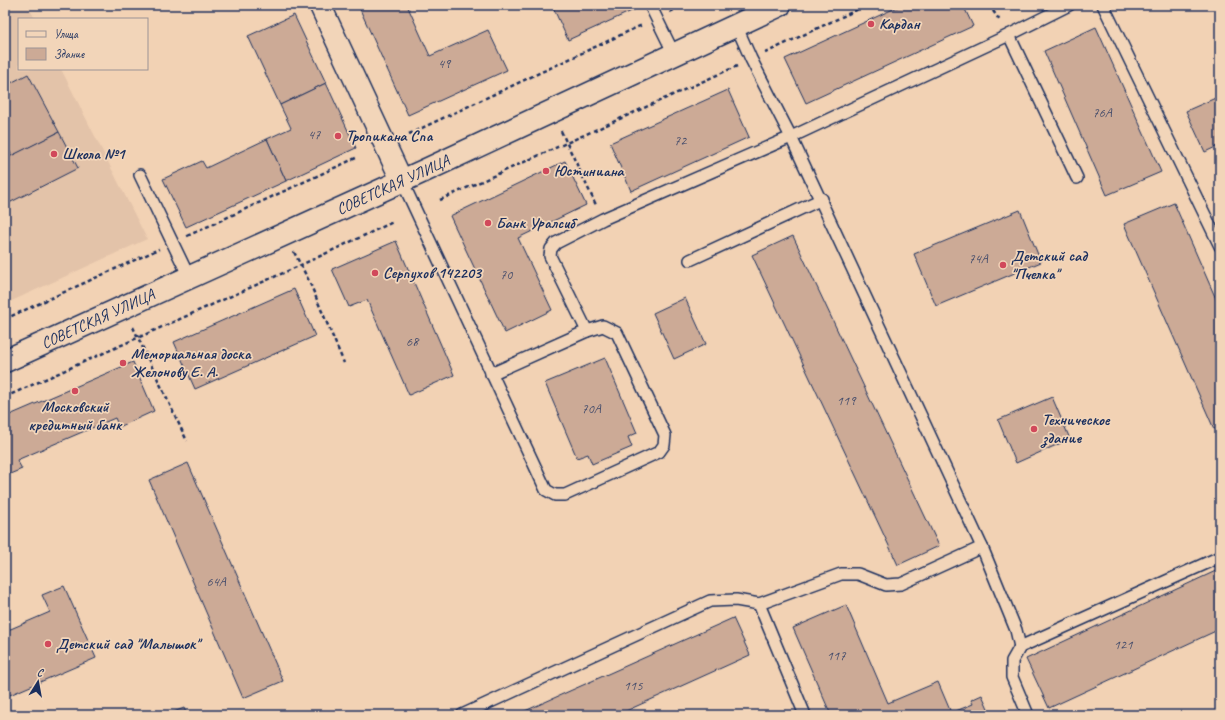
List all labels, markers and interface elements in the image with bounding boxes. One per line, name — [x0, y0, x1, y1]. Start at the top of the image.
place label: Кардан — [879, 14, 921, 34]
legend — [18, 18, 148, 70]
marker: Кардан — [866, 19, 876, 29]
text: Улица — [54, 26, 79, 42]
text: Здание — [54, 46, 85, 62]
house number: 49 — [438, 55, 452, 72]
house number: 76А — [1092, 104, 1113, 121]
house number: 47 — [308, 126, 321, 143]
place label: Тропикана Спа — [346, 126, 433, 146]
marker: Тропикана Спа — [333, 131, 343, 141]
house number: 72 — [674, 132, 688, 149]
place label: Школа №1 — [62, 144, 126, 164]
marker: Школа №1 — [49, 149, 59, 159]
street label: СОВЕТСКАЯ УЛИЦА — [333, 150, 454, 219]
place label: Юстиниана — [554, 161, 625, 181]
marker: Юстиниана — [541, 166, 551, 176]
place label: Банк Уралсиб — [496, 213, 578, 233]
marker: Банк Уралсиб — [483, 218, 493, 228]
place label: Детский сад "Пчелка" — [1011, 246, 1088, 284]
house number: 74А — [968, 250, 989, 267]
marker: Детский сад "Пчелка" — [998, 260, 1008, 270]
place label: Серпухов 142203 — [383, 263, 483, 283]
house number: 70 — [500, 266, 514, 283]
marker: Серпухов 142203 — [370, 268, 380, 278]
street label: СОВЕТСКАЯ УЛИЦА — [38, 284, 158, 353]
house number: 68 — [406, 333, 420, 350]
place label: Мемориальная доска Желонову Е. А. — [131, 344, 252, 382]
marker: Мемориальная доска Желонову Е. А. — [118, 358, 128, 368]
marker: Московский кредитный банк — [70, 386, 80, 396]
house number: 119 — [837, 392, 857, 409]
place label: Московский кредитный банк — [28, 397, 123, 435]
house number: 70А — [581, 400, 602, 417]
place label: Техническое здание — [1040, 410, 1111, 448]
marker: Техническое здание — [1029, 424, 1039, 434]
house number: 64А — [206, 573, 227, 590]
place label: Детский сад "Малышок" — [56, 634, 203, 654]
house number: 121 — [1114, 636, 1133, 653]
marker: Детский сад "Малышок" — [43, 639, 53, 649]
house number: 117 — [827, 647, 846, 664]
north arrow — [18, 662, 58, 702]
text: С — [36, 665, 45, 680]
house number: 115 — [624, 677, 643, 694]

